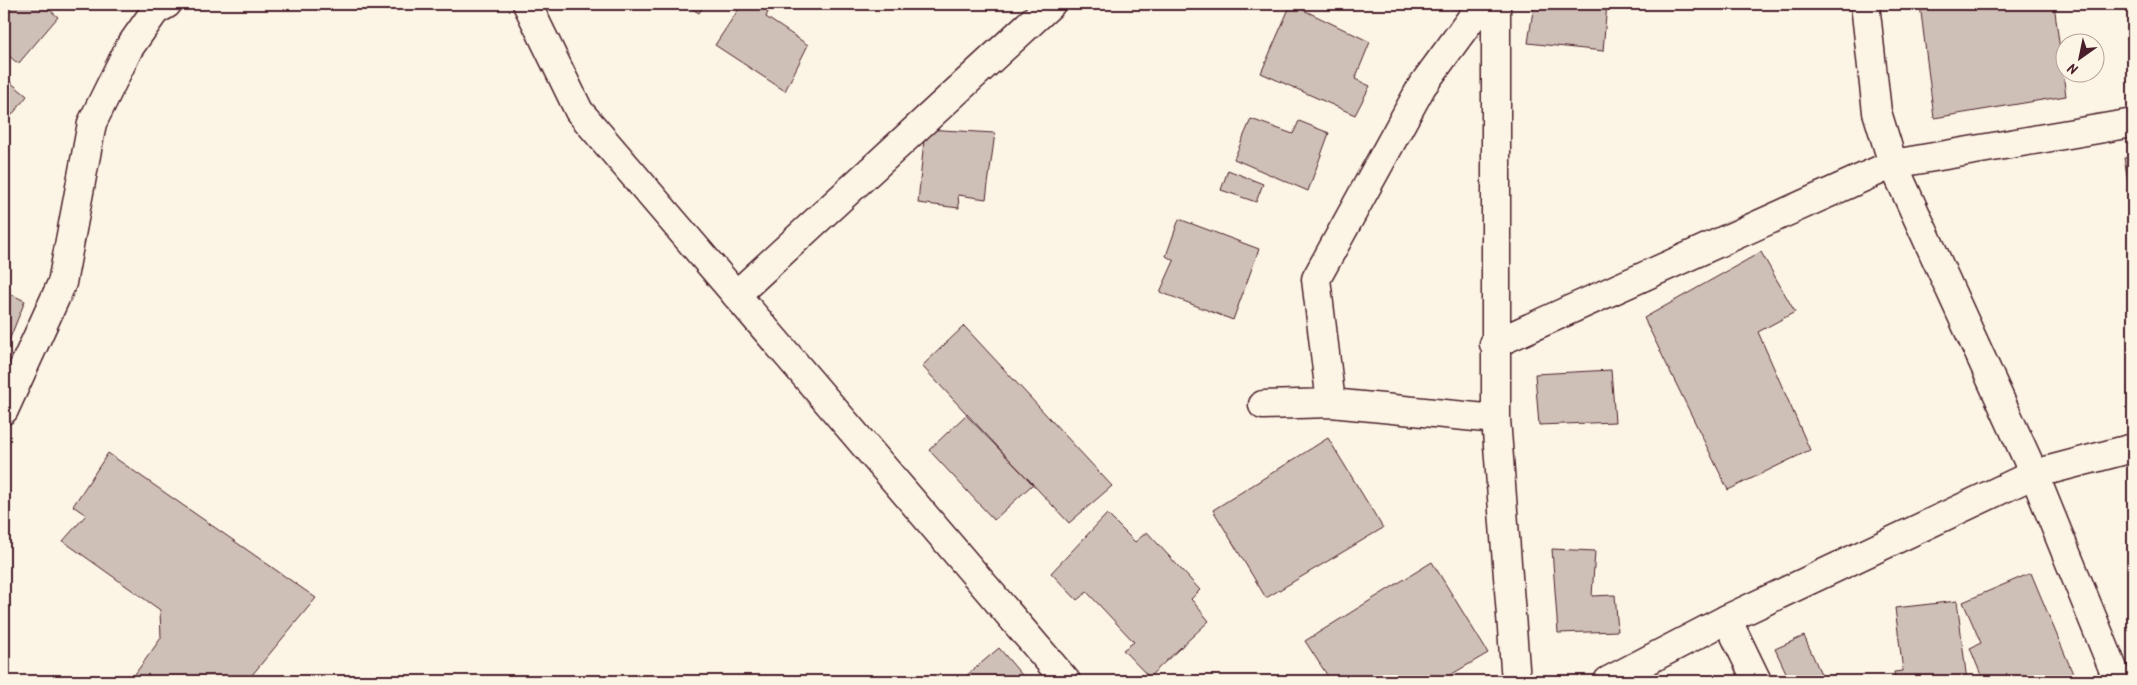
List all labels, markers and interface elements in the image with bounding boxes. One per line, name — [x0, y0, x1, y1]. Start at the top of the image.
north arrow — [2054, 32, 2104, 82]
text: N — [2064, 56, 2083, 80]

